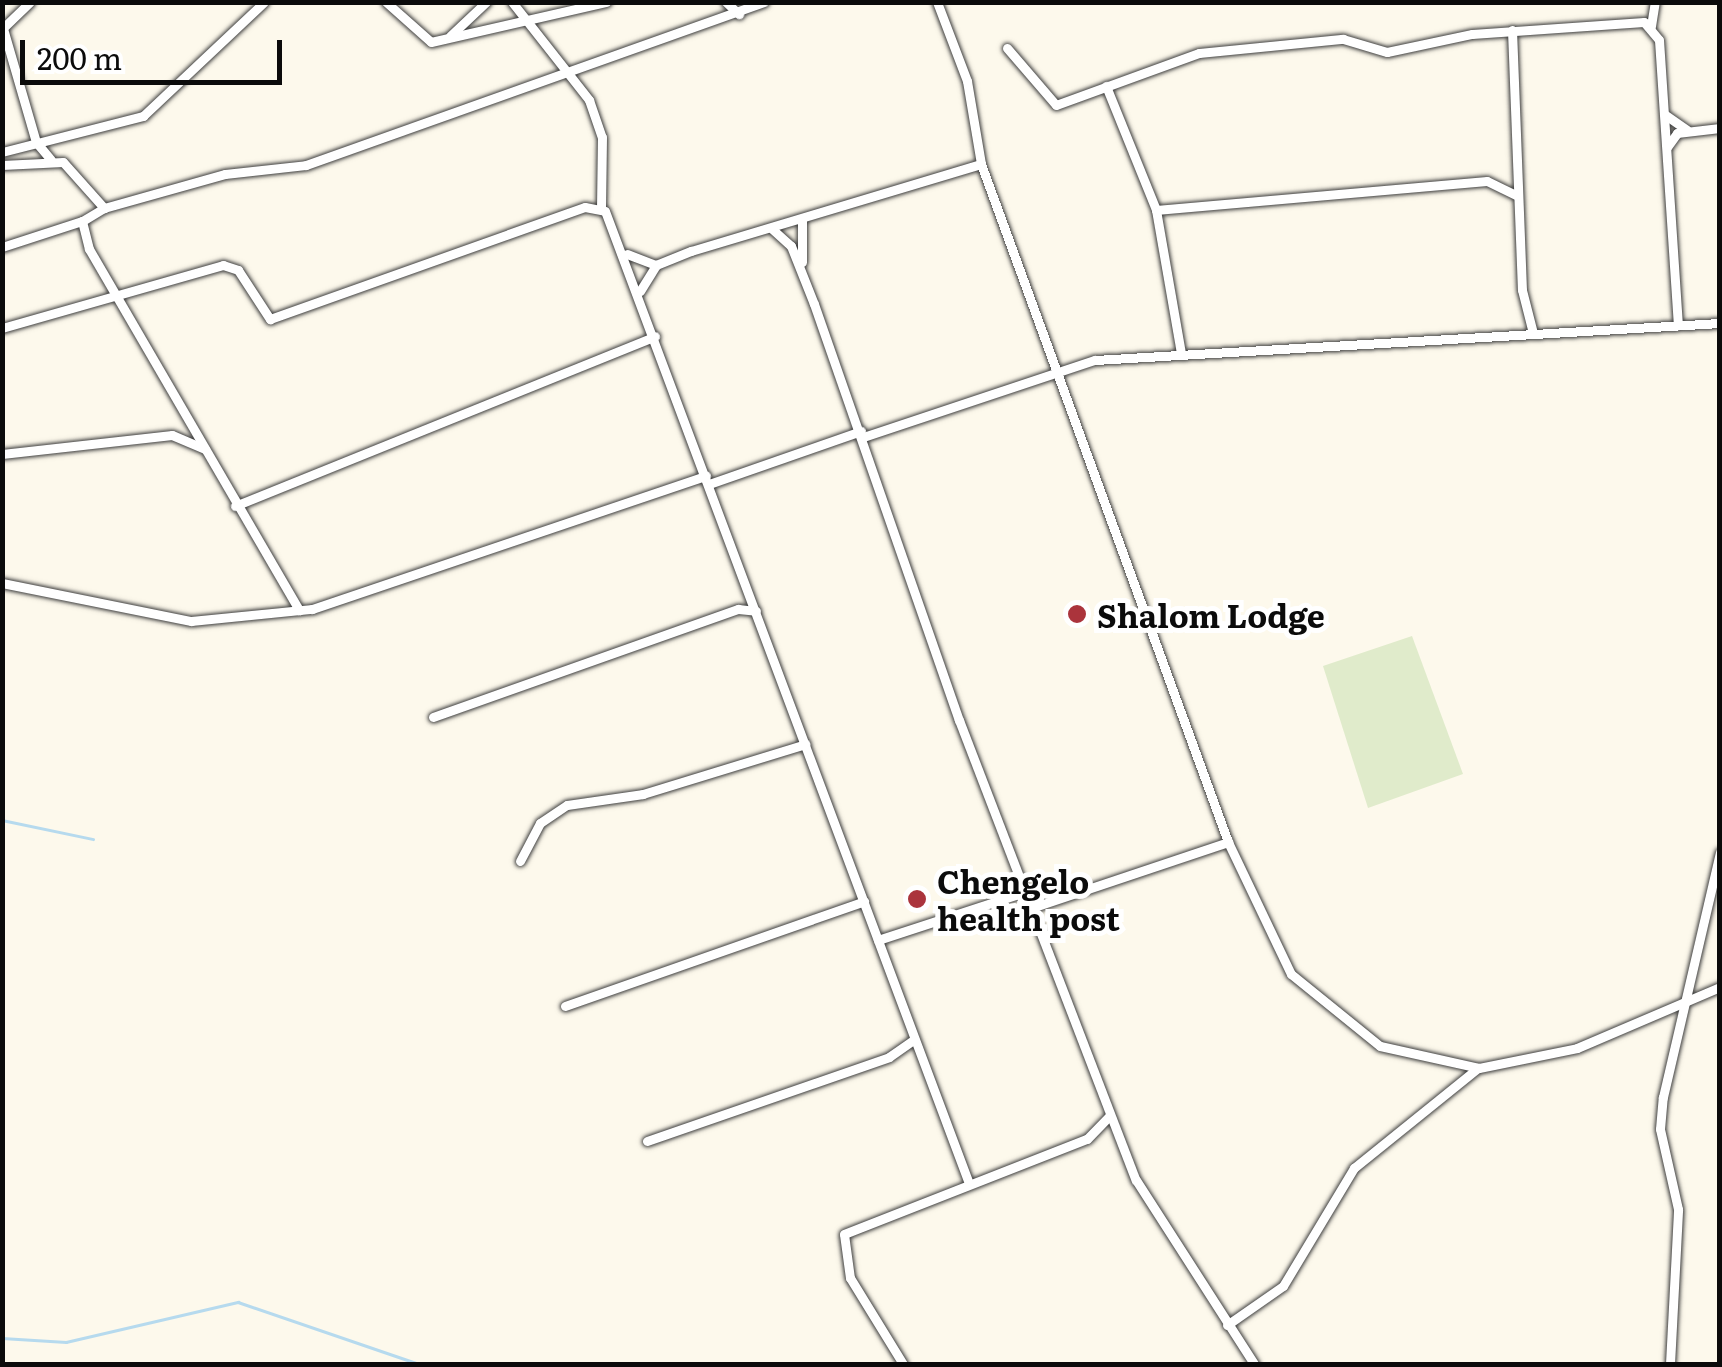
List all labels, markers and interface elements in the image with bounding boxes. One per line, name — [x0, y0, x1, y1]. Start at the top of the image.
scale bar — [25, 20, 288, 82]
text: 200 m — [37, 35, 122, 79]
place label: Shalom Lodge — [1097, 595, 1325, 633]
marker: Shalom Lodge — [1066, 603, 1088, 625]
place label: Chengelo health post — [937, 862, 1120, 937]
marker: Chengelo health post — [906, 888, 928, 910]

